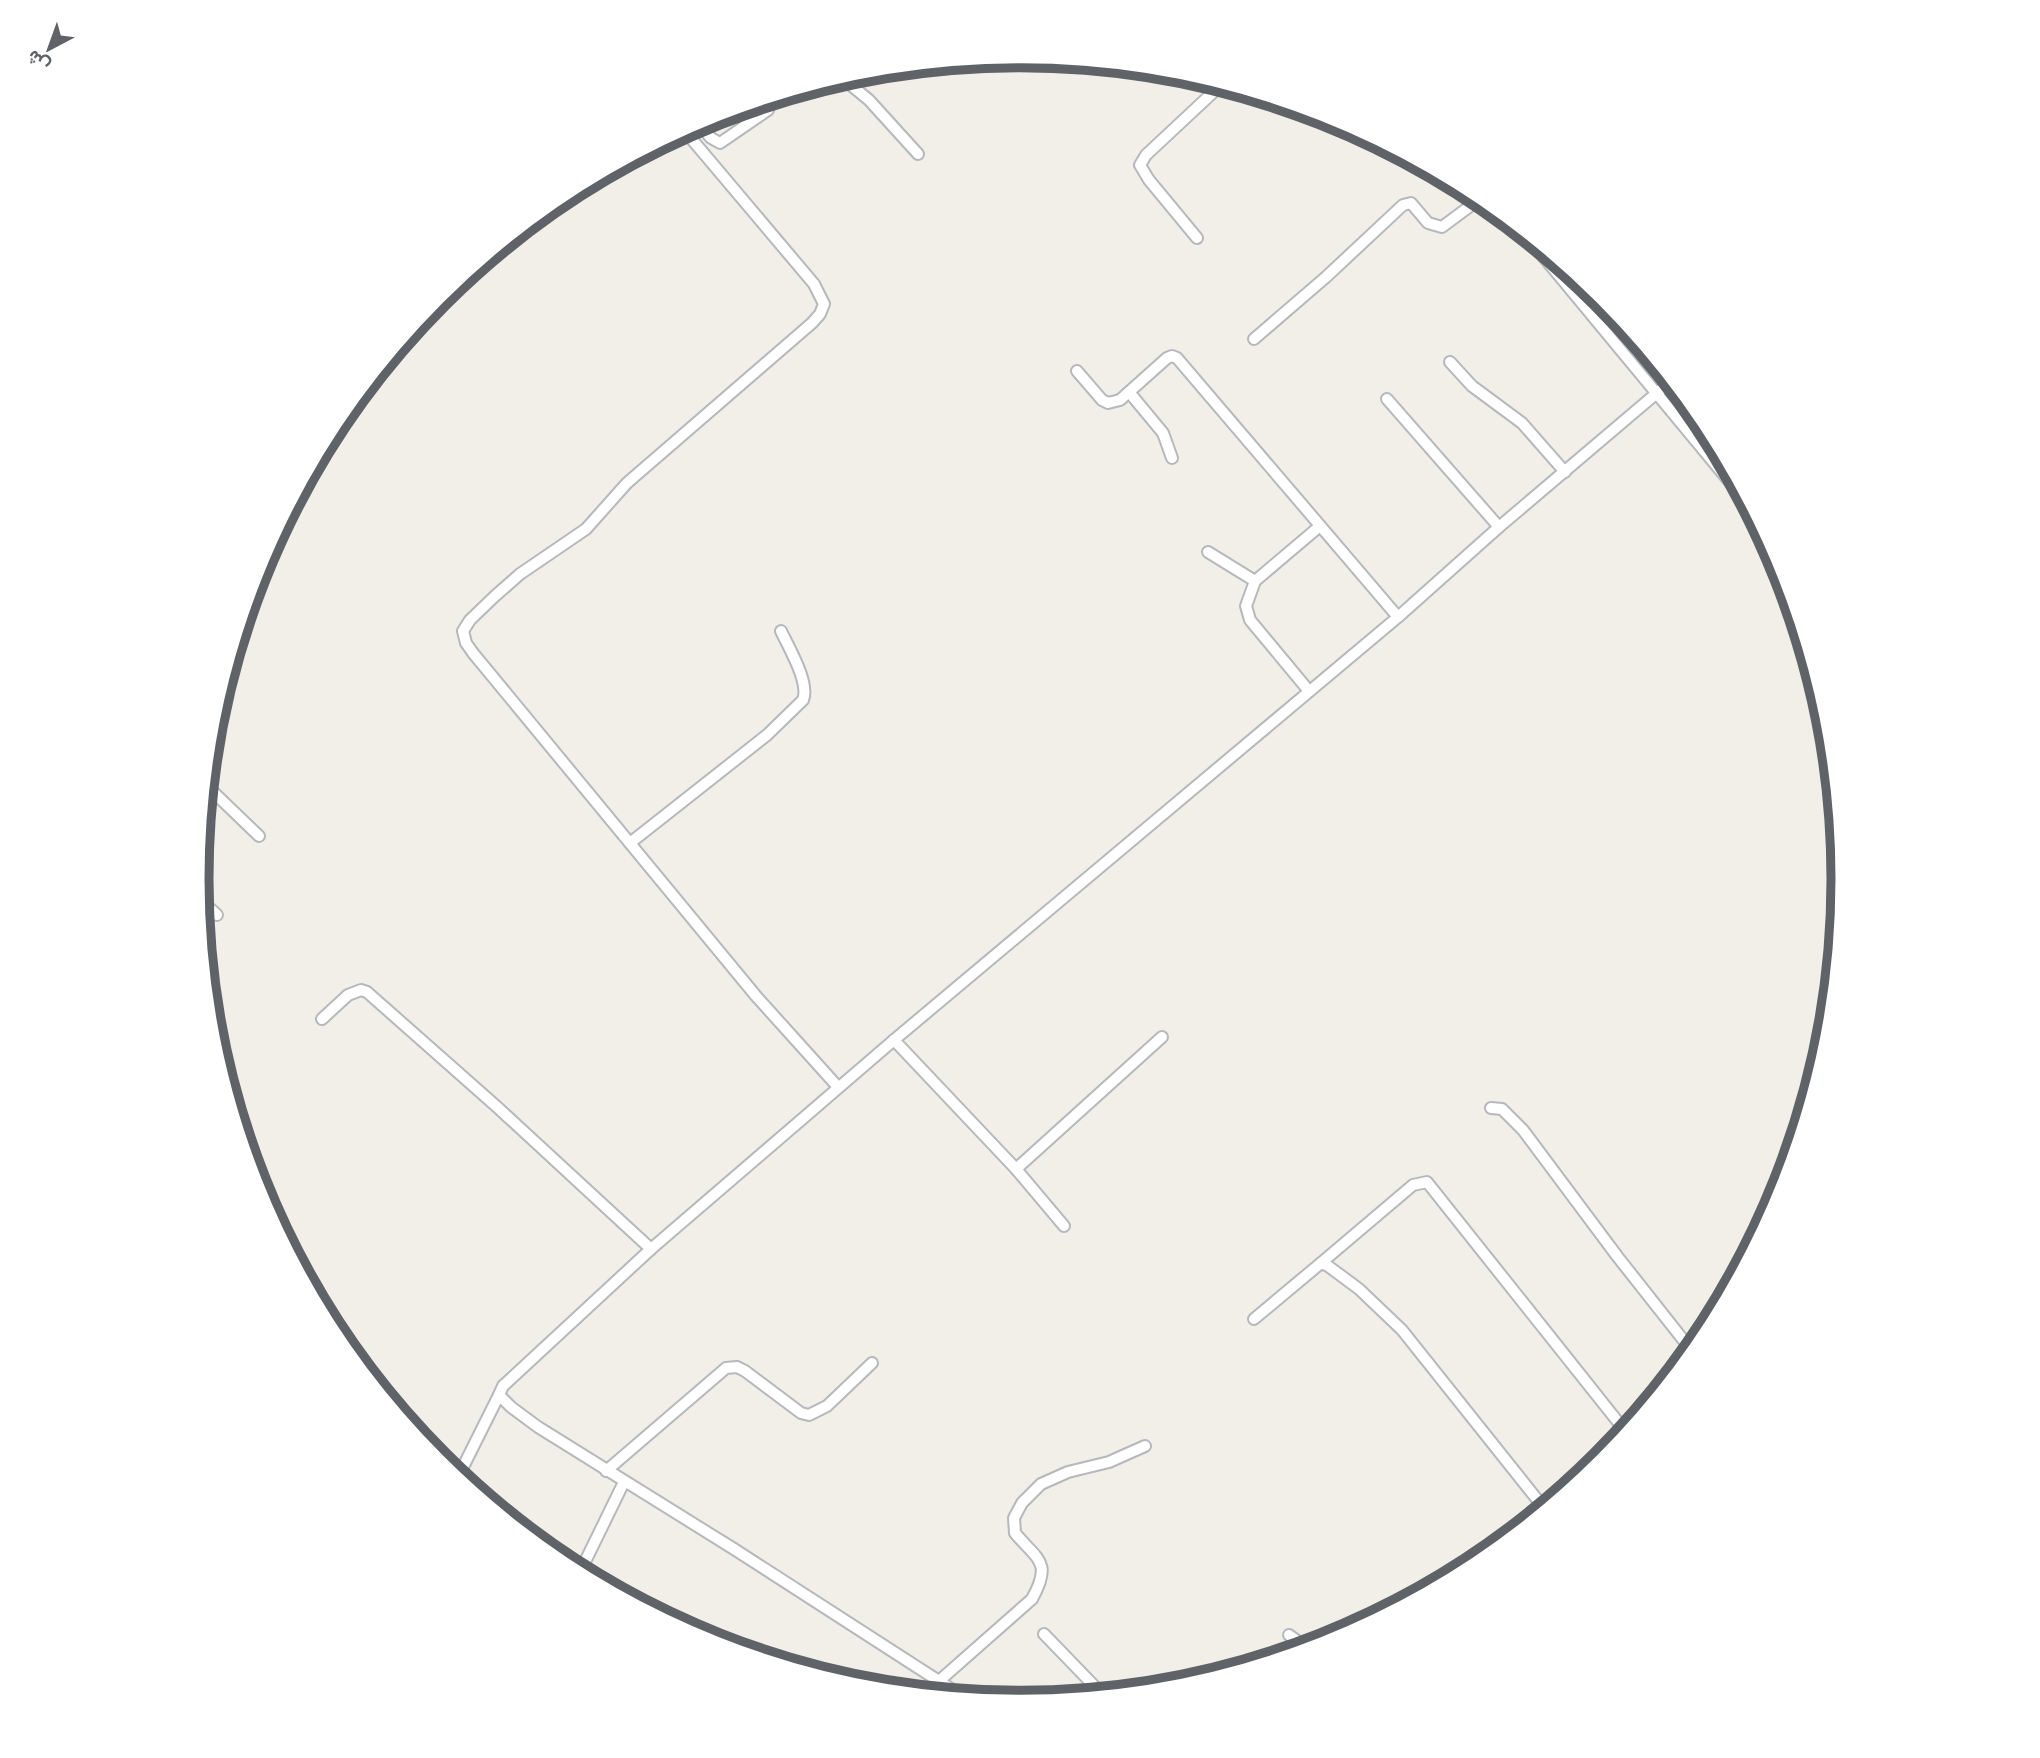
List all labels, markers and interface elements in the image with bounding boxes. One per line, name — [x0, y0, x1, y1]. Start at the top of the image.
north arrow — [14, 14, 84, 84]
text: ش — [22, 45, 54, 78]

